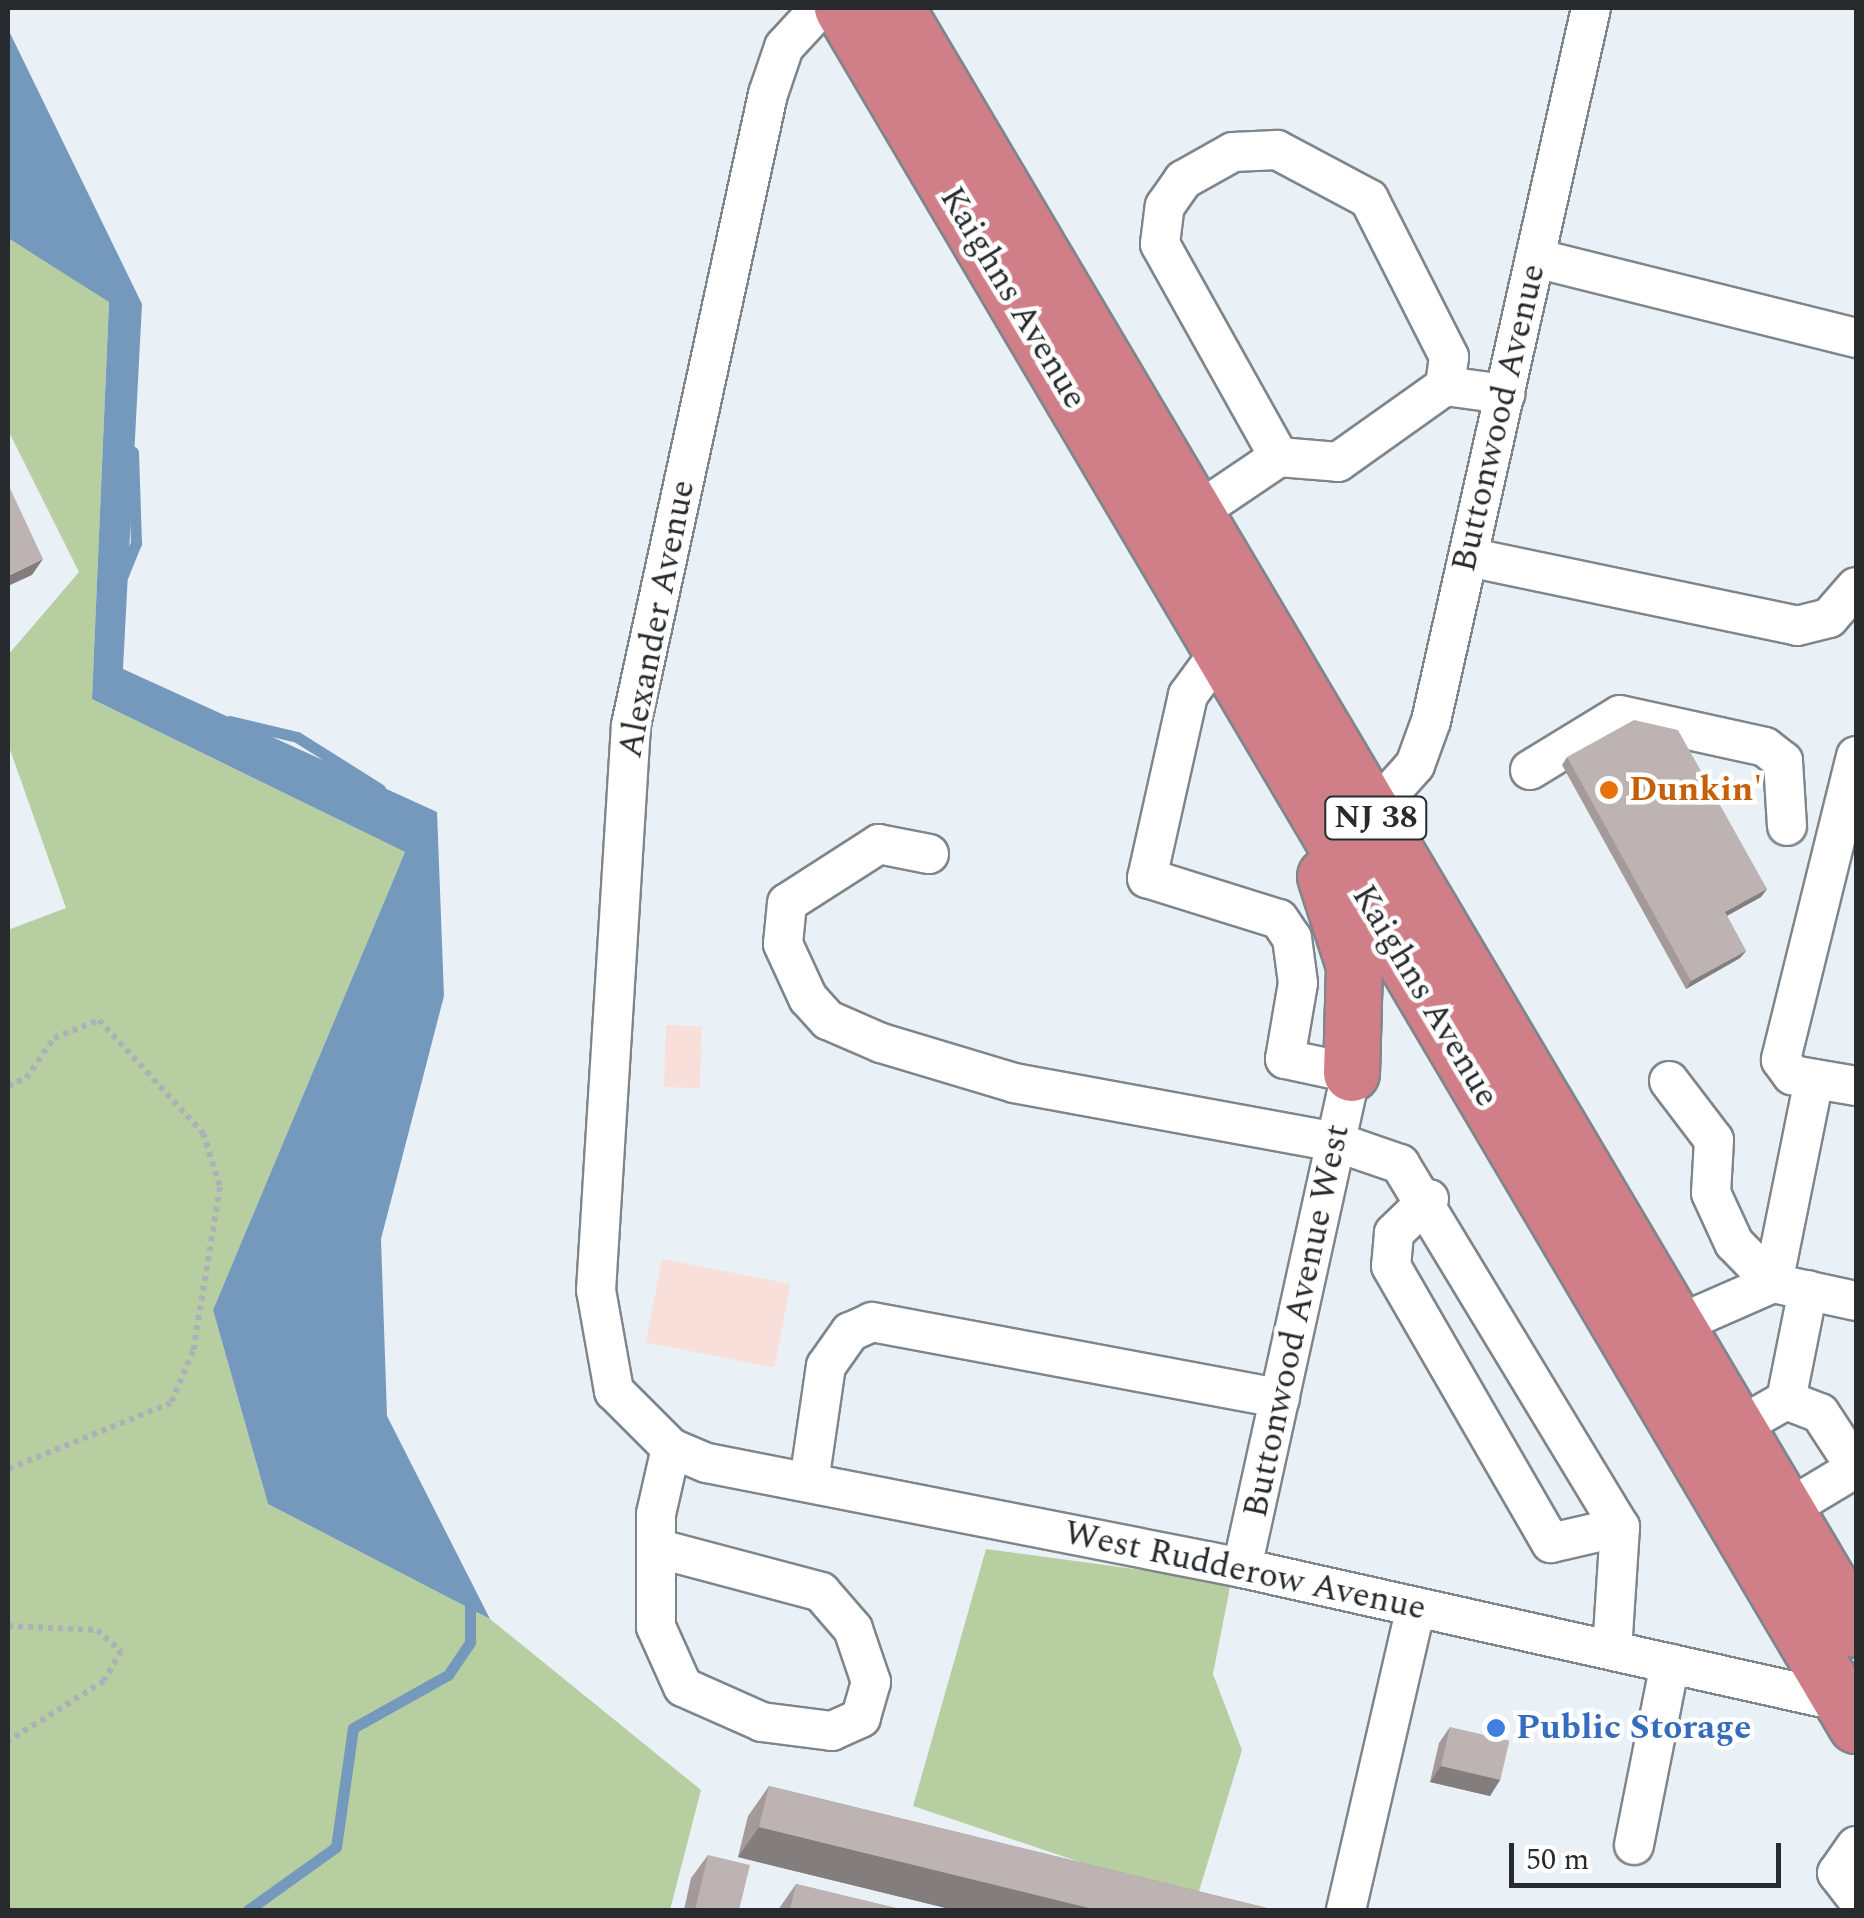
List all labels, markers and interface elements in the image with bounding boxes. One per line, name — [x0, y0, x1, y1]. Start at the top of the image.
street label: Kaighns Avenue — [930, 179, 1096, 417]
street label: Buttonwood Avenue — [1443, 260, 1555, 576]
street label: Alexander Avenue — [609, 476, 705, 762]
place label: Dunkin' — [1629, 769, 1762, 811]
marker: Dunkin' — [1598, 779, 1620, 801]
road number: NJ 38 — [1324, 791, 1428, 845]
street label: Kaighns Avenue — [1342, 877, 1508, 1115]
street label: Buttonwood Avenue West — [1235, 1120, 1359, 1522]
street label: West Rudderow Avenue — [1060, 1512, 1430, 1630]
place label: Public Storage — [1516, 1707, 1751, 1749]
marker: Public Storage — [1485, 1717, 1507, 1739]
scale bar — [1514, 1823, 1786, 1885]
text: 50 m — [1526, 1837, 1589, 1883]

